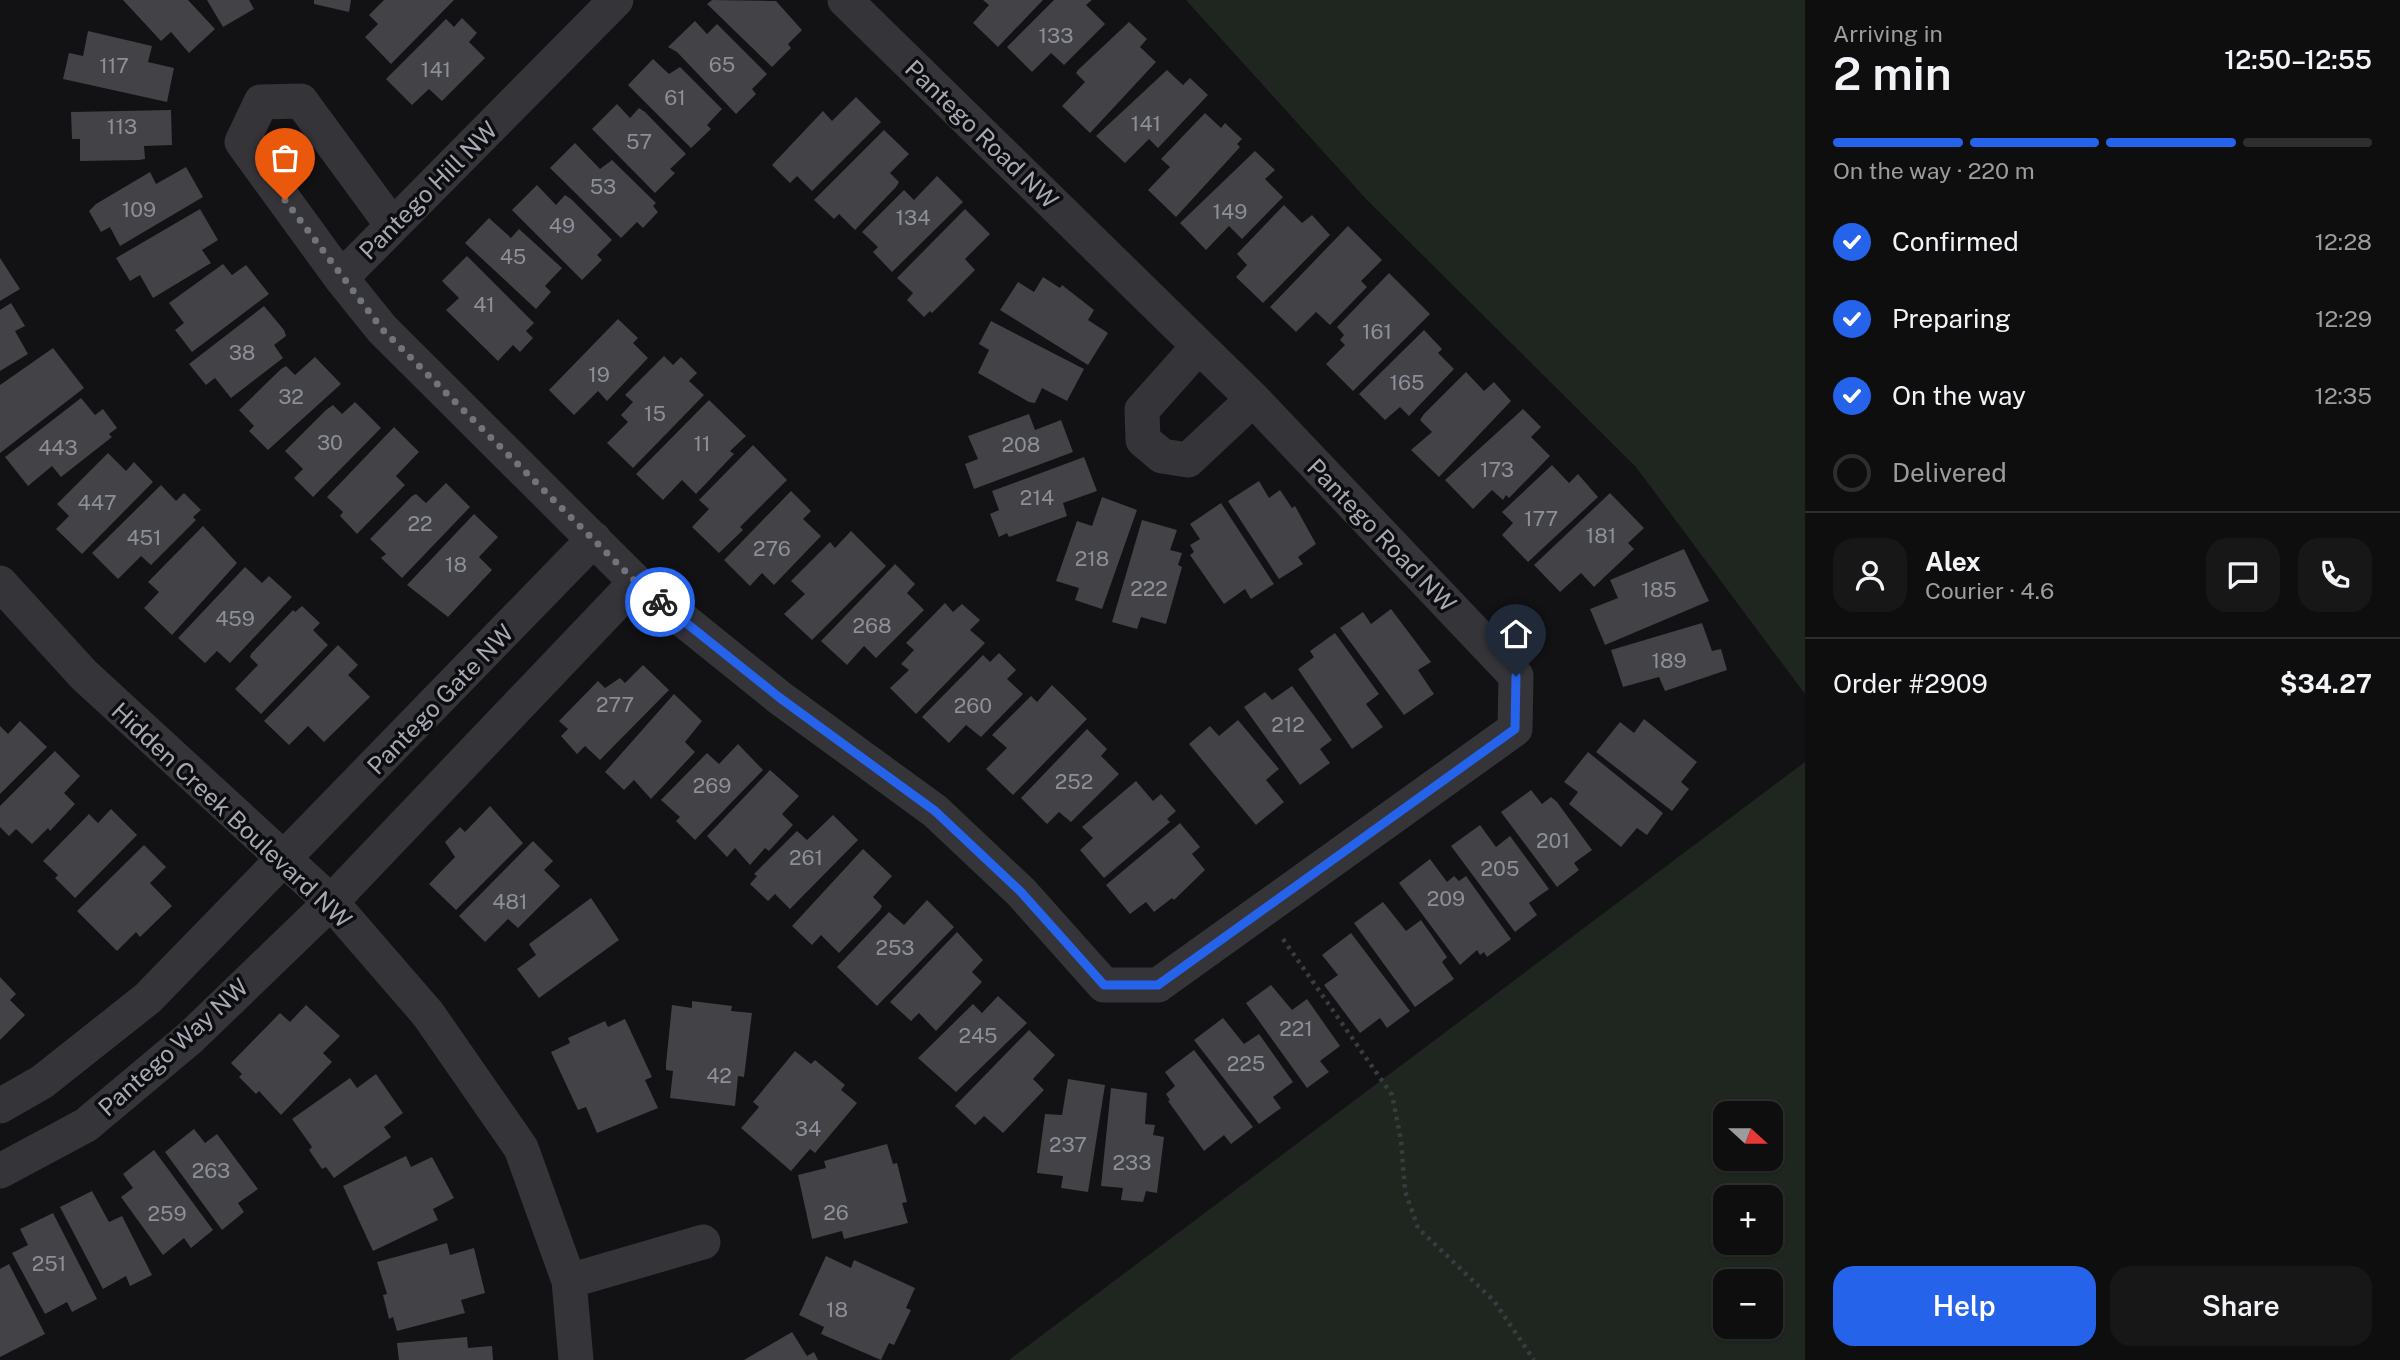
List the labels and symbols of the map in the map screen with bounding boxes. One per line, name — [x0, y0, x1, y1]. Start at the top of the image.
house number: 133 — [1039, 23, 1073, 48]
house number: 65 — [709, 52, 735, 77]
house number: 117 — [99, 53, 129, 78]
street label: Pantego Road NW — [900, 54, 1064, 214]
house number: 141 — [421, 57, 451, 82]
house number: 61 — [664, 85, 686, 110]
house number: 141 — [1131, 111, 1161, 136]
house number: 113 — [107, 114, 137, 139]
street label: Pantego Hill NW — [353, 115, 503, 265]
pin — [255, 128, 315, 200]
house number: 57 — [626, 129, 652, 154]
house number: 53 — [590, 174, 616, 199]
house number: 109 — [122, 197, 156, 222]
house number: 149 — [1213, 199, 1247, 224]
house number: 134 — [896, 205, 930, 230]
house number: 49 — [549, 213, 575, 238]
house number: 45 — [500, 244, 526, 269]
house number: 41 — [473, 292, 495, 317]
house number: 161 — [1362, 319, 1392, 344]
house number: 38 — [229, 340, 255, 365]
house number: 19 — [588, 362, 610, 387]
house number: 165 — [1389, 370, 1425, 395]
house number: 32 — [278, 384, 304, 409]
house number: 15 — [644, 401, 666, 426]
house number: 30 — [317, 430, 343, 455]
house number: 11 — [693, 431, 711, 456]
house number: 208 — [1002, 432, 1040, 457]
house number: 443 — [38, 435, 78, 460]
street label: Pantego Road NW — [1302, 453, 1462, 617]
house number: 173 — [1480, 457, 1514, 482]
house number: 214 — [1020, 485, 1054, 510]
house number: 447 — [77, 490, 117, 515]
house number: 177 — [1524, 506, 1558, 531]
house number: 22 — [407, 511, 433, 536]
house number: 181 — [1586, 523, 1616, 548]
house number: 451 — [126, 525, 162, 550]
house number: 276 — [753, 536, 791, 561]
house number: 218 — [1075, 546, 1109, 571]
house number: 18 — [445, 552, 467, 577]
courier — [625, 567, 695, 637]
house number: 222 — [1130, 576, 1168, 601]
house number: 185 — [1641, 577, 1677, 602]
pin — [1486, 604, 1546, 676]
house number: 459 — [215, 606, 255, 631]
house number: 268 — [852, 613, 892, 638]
street label: Pantego Gate NW — [361, 618, 519, 780]
house number: 189 — [1651, 648, 1687, 673]
house number: 277 — [596, 692, 634, 717]
house number: 260 — [954, 693, 992, 718]
street label: Hidden Creek Boulevard NW — [106, 696, 358, 934]
house number: 212 — [1271, 712, 1305, 737]
house number: 252 — [1055, 769, 1093, 794]
house number: 269 — [693, 773, 731, 798]
house number: 201 — [1536, 828, 1570, 853]
house number: 261 — [789, 845, 823, 870]
house number: 205 — [1481, 856, 1519, 881]
house number: 209 — [1427, 886, 1465, 911]
house number: 481 — [492, 889, 528, 914]
house number: 253 — [875, 935, 915, 960]
street label: Pantego Way NW — [92, 972, 254, 1122]
house number: 221 — [1279, 1016, 1313, 1041]
house number: 245 — [959, 1023, 998, 1048]
house number: 225 — [1227, 1051, 1265, 1076]
house number: 42 — [706, 1063, 732, 1088]
north arrow — [1713, 1101, 1783, 1171]
house number: 34 — [795, 1116, 821, 1141]
house number: 237 — [1049, 1132, 1087, 1157]
house number: 233 — [1113, 1150, 1151, 1175]
house number: 263 — [192, 1158, 230, 1183]
house number: 26 — [823, 1200, 849, 1225]
house number: 259 — [147, 1201, 187, 1226]
house number: 251 — [32, 1251, 66, 1276]
house number: 18 — [826, 1297, 848, 1322]

